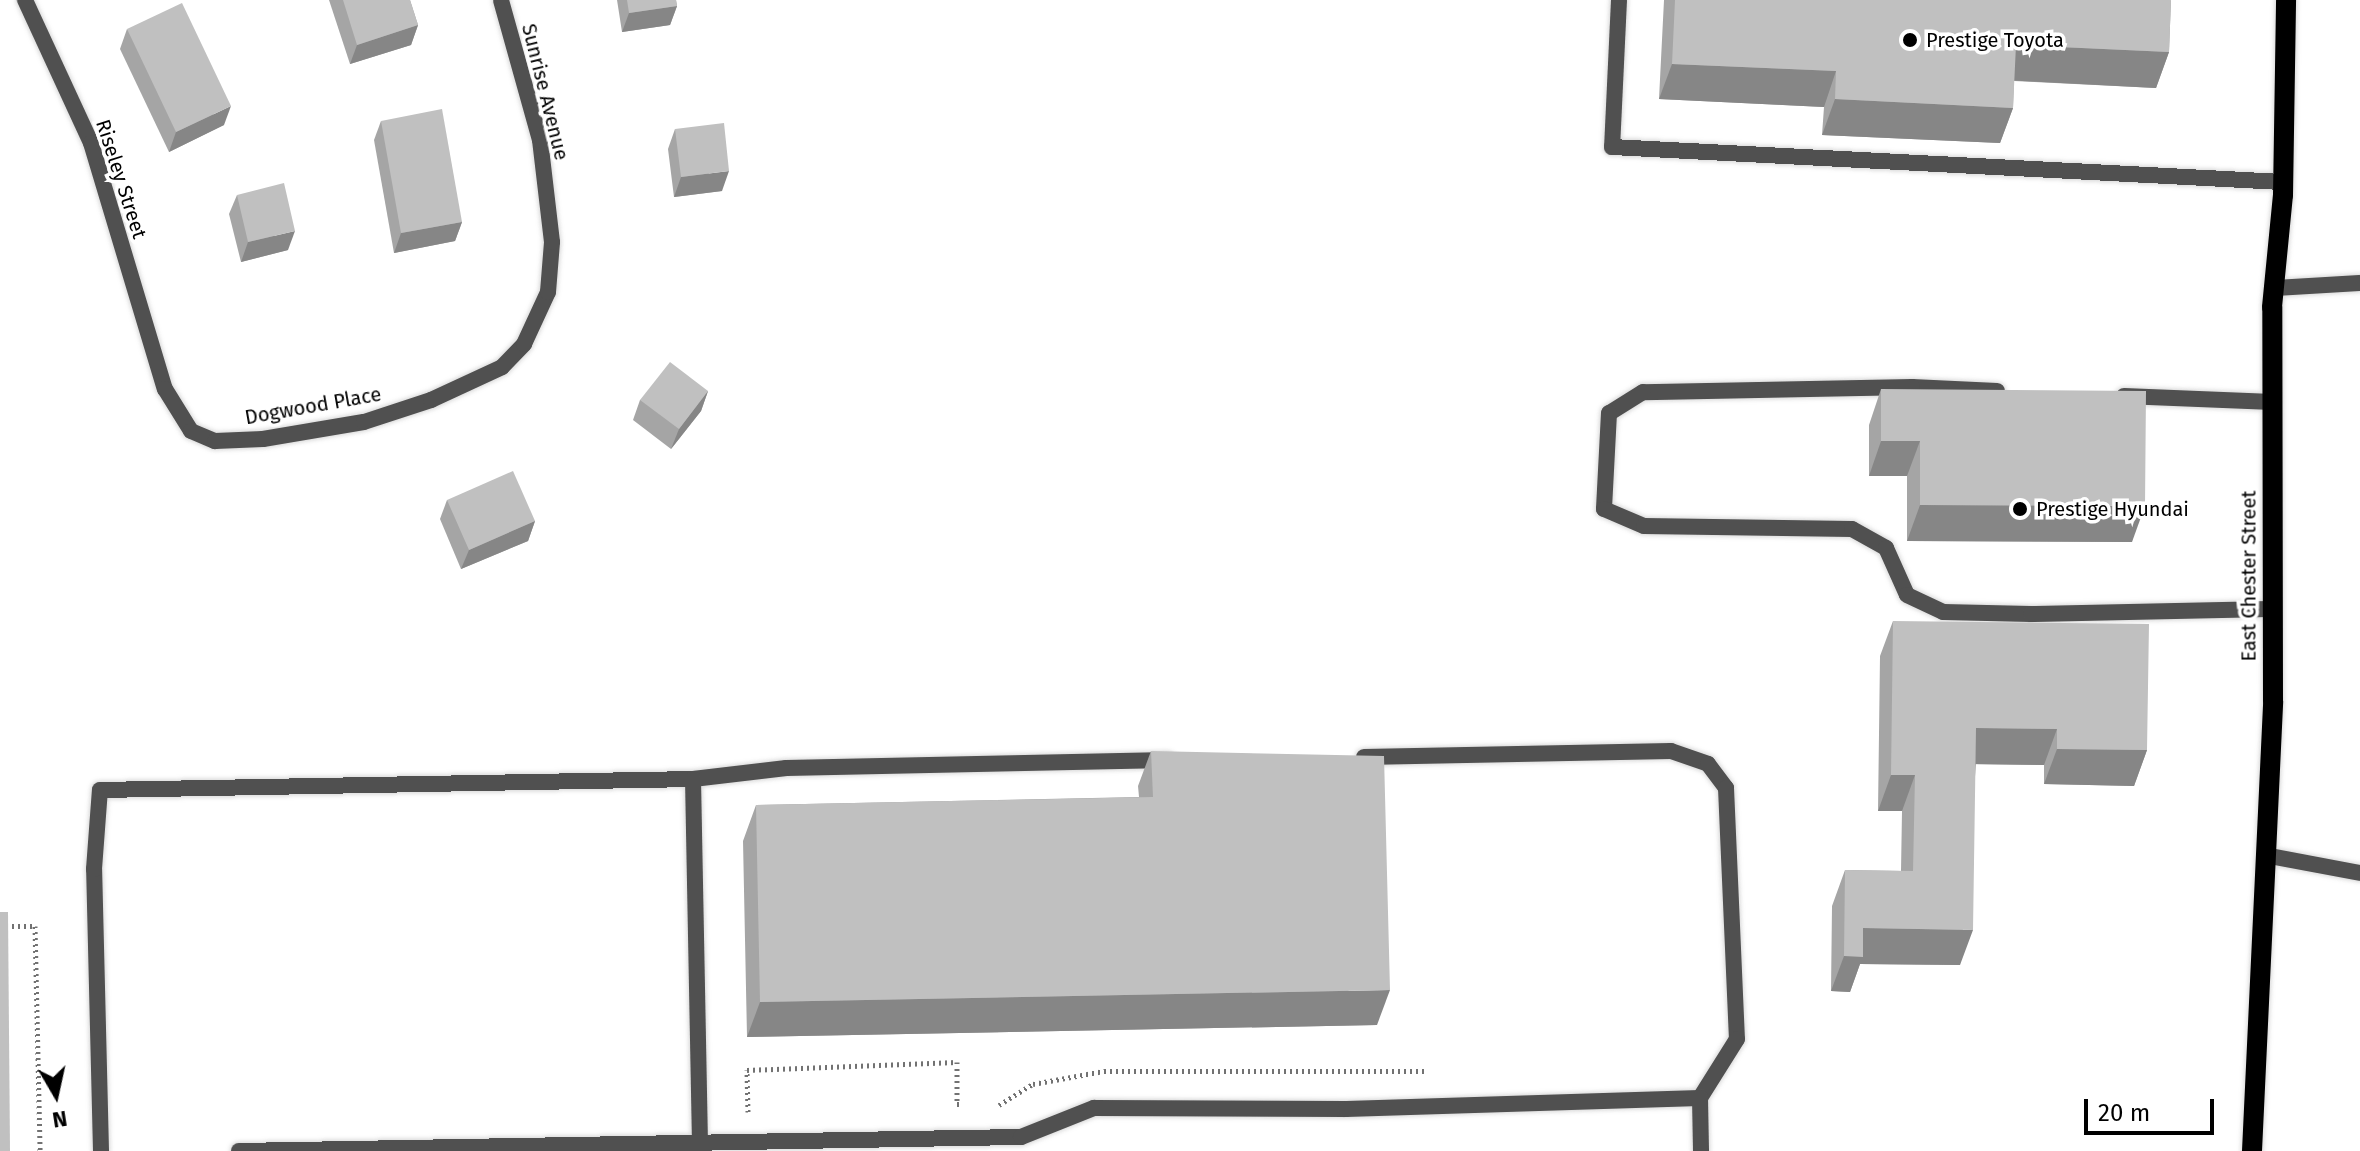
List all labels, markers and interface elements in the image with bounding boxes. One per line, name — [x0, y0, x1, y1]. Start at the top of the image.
street label: Sunrise Avenue — [516, 21, 574, 163]
place label: Prestige Toyota — [1926, 28, 2064, 52]
marker: Prestige Toyota — [1901, 31, 1919, 49]
street label: Riseley Street — [90, 116, 152, 242]
street label: Dogwood Place — [243, 382, 383, 430]
street label: East Chester Street — [2237, 490, 2261, 662]
place label: Prestige Hyundai — [2036, 497, 2189, 521]
marker: Prestige Hyundai — [2011, 500, 2029, 518]
north arrow — [16, 1055, 96, 1135]
scale bar — [2088, 1083, 2218, 1133]
text: 20 m — [2098, 1099, 2150, 1127]
text: N — [51, 1105, 69, 1134]

